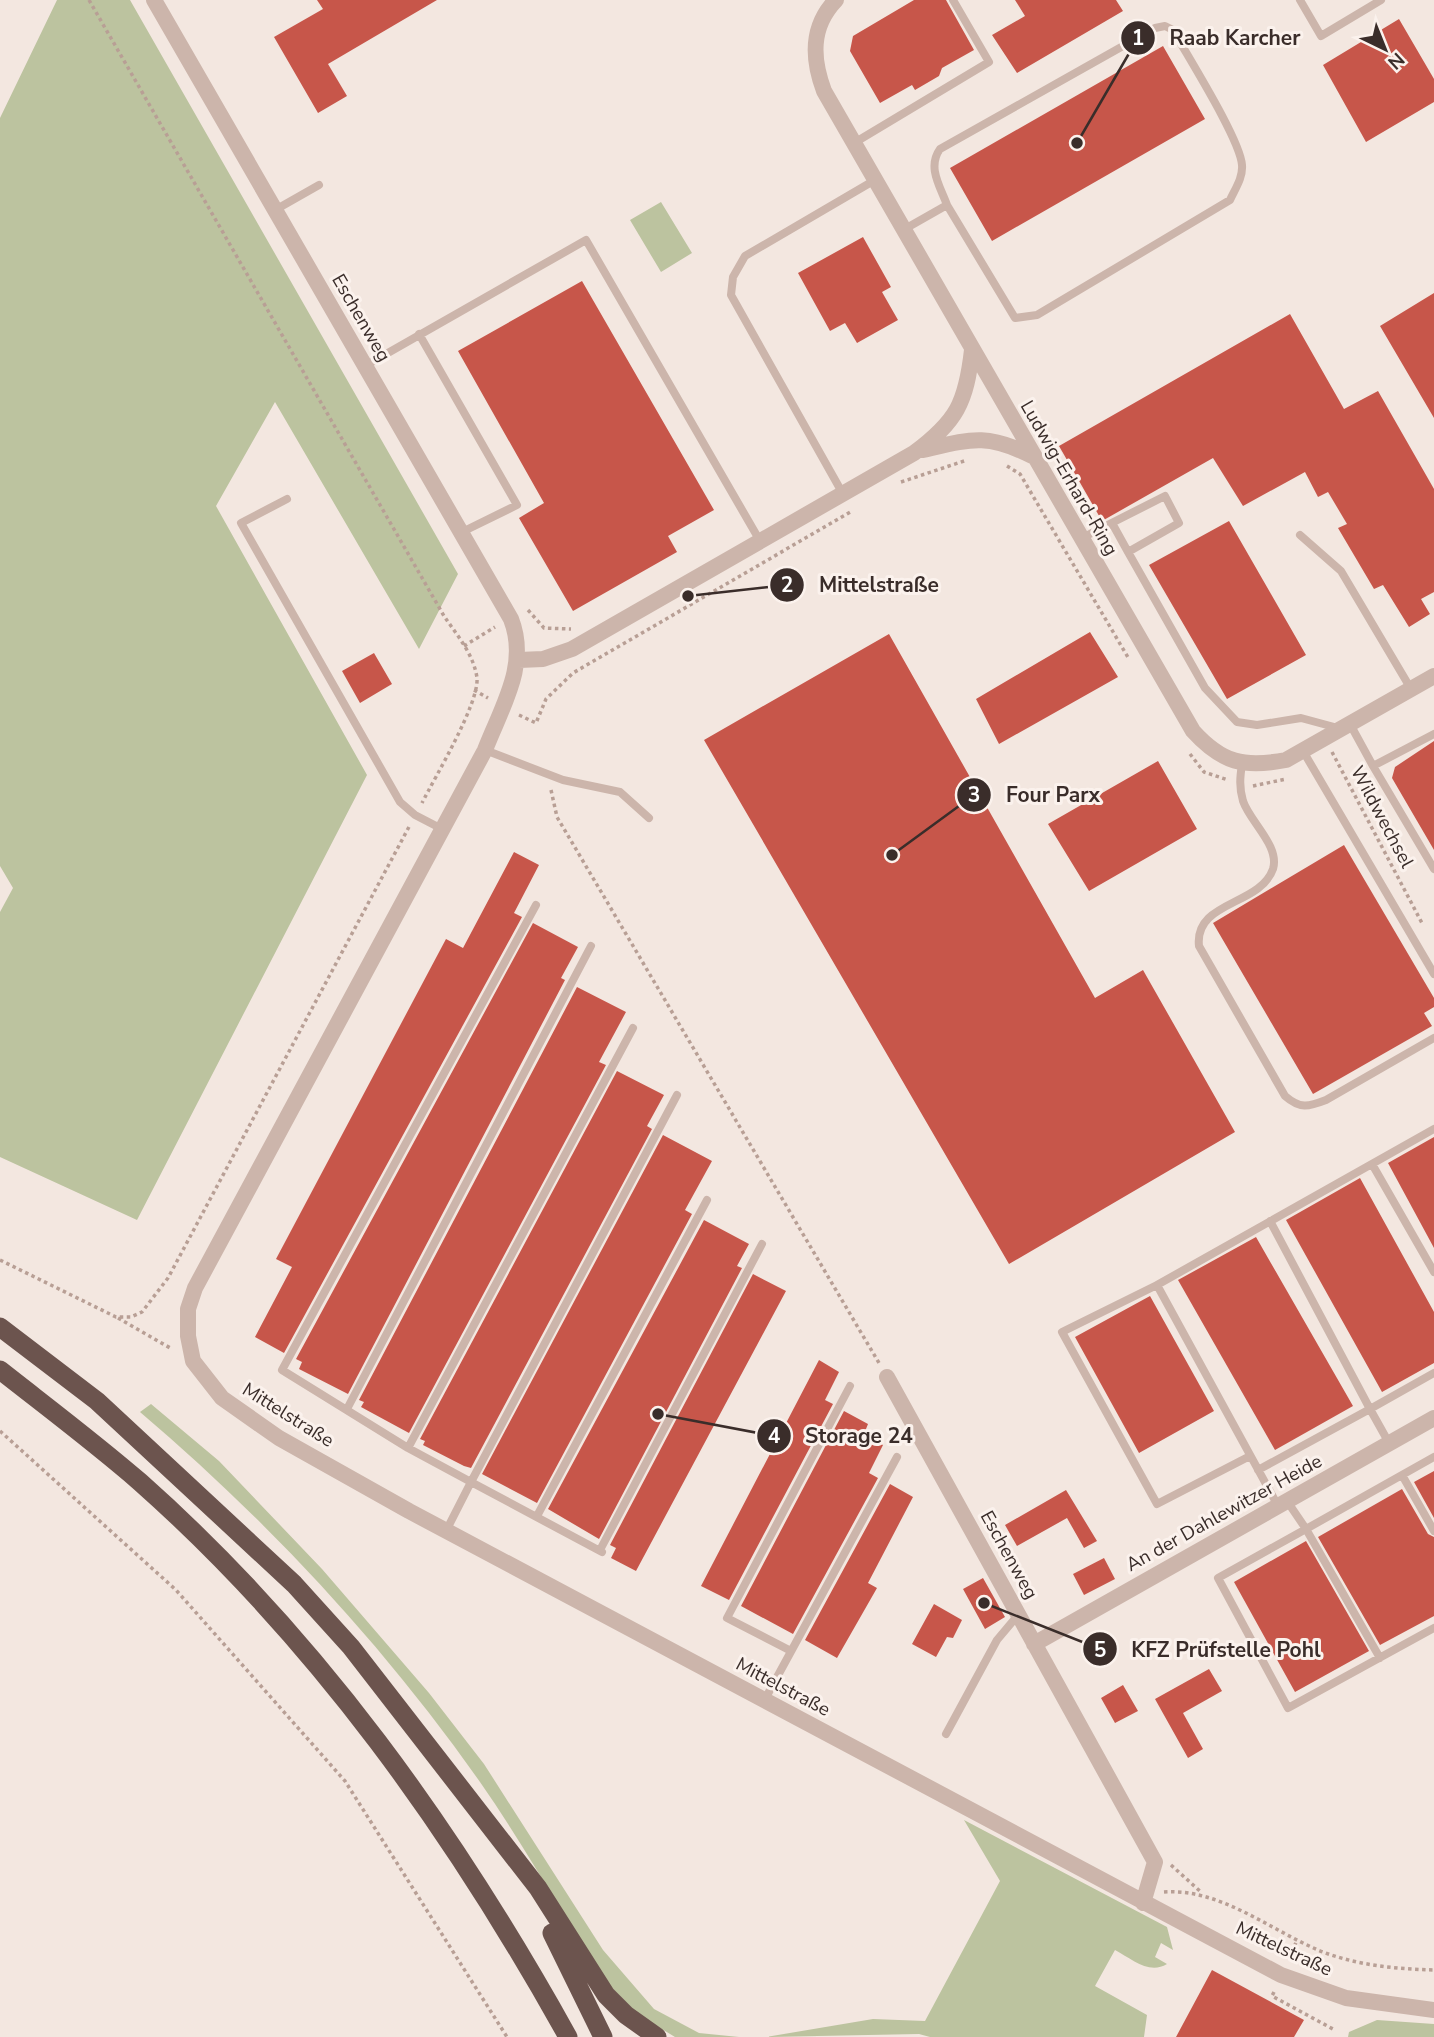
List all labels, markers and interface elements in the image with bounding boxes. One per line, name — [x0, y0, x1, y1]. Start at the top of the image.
north arrow — [1350, 14, 1420, 84]
callout: Raab Karcher — [1120, 17, 1314, 59]
text: 1 — [1132, 24, 1144, 52]
text: Raab Karcher — [1170, 24, 1301, 52]
text: N — [1382, 46, 1410, 75]
street label: Eschenweg — [325, 269, 397, 367]
street label: Ludwig-Erhard-Ring — [1014, 396, 1124, 560]
callout: Mittelstraße — [770, 564, 953, 606]
text: 2 — [781, 571, 793, 599]
text: Mittelstraße — [819, 571, 939, 599]
street label: Wildwechsel — [1344, 761, 1420, 873]
callout: Four Parx — [957, 774, 1114, 816]
text: 3 — [968, 781, 980, 809]
text: Four Parx — [1006, 781, 1101, 809]
street label: Mittelstraße — [237, 1377, 339, 1453]
callout: Storage 24 — [757, 1415, 927, 1457]
text: 4 — [768, 1422, 781, 1450]
text: Storage 24 — [805, 1422, 913, 1450]
street label: An der Dahlewitzer Heide — [1121, 1448, 1327, 1578]
street label: Eschenweg — [974, 1506, 1044, 1604]
callout: KFZ Prüfstelle Pohl — [1082, 1628, 1334, 1670]
text: 5 — [1094, 1636, 1106, 1664]
text: KFZ Prüfstelle Pohl — [1131, 1636, 1321, 1664]
street label: Mittelstraße — [731, 1651, 835, 1723]
street label: Mittelstraße — [1232, 1915, 1336, 1983]

